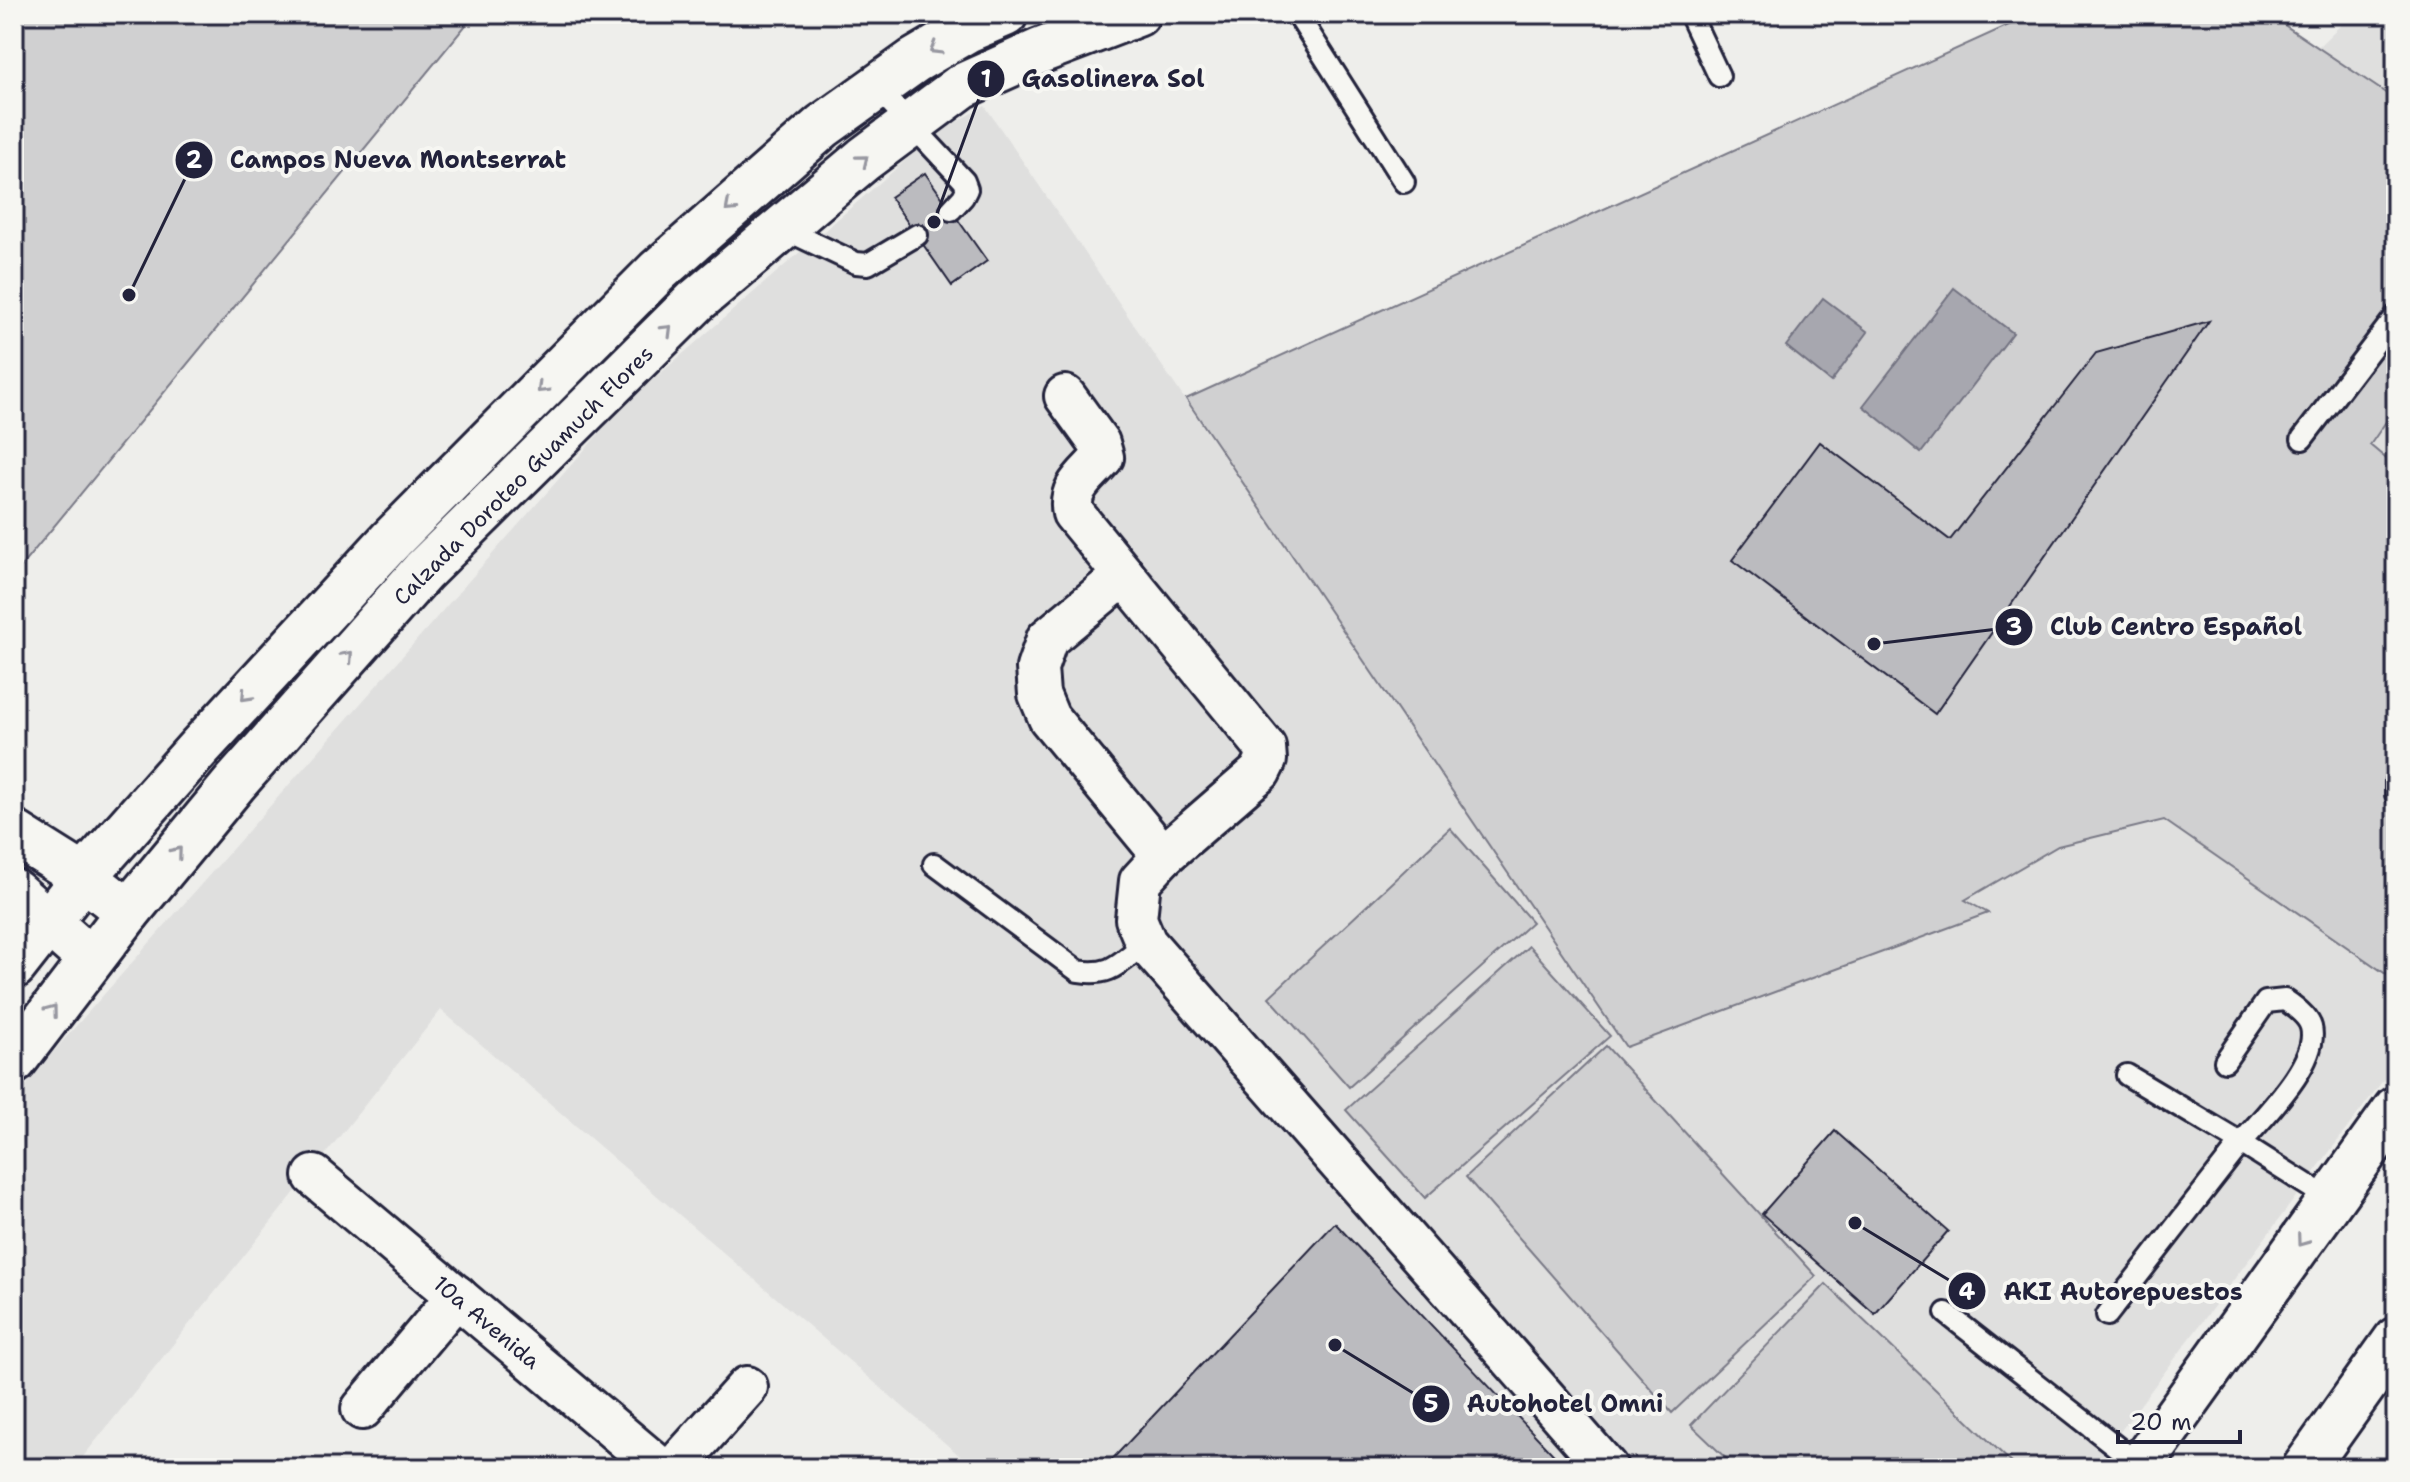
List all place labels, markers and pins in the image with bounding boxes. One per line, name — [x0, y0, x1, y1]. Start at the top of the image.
callout: Gasolinera Sol — [966, 55, 1221, 103]
callout: Campos Nueva Montserrat — [174, 136, 582, 184]
callout: Club Centro Español — [1994, 603, 2318, 651]
callout: AKI Autorepuestos — [1947, 1267, 2258, 1315]
callout: Autohotel Omni — [1411, 1380, 1679, 1428]

